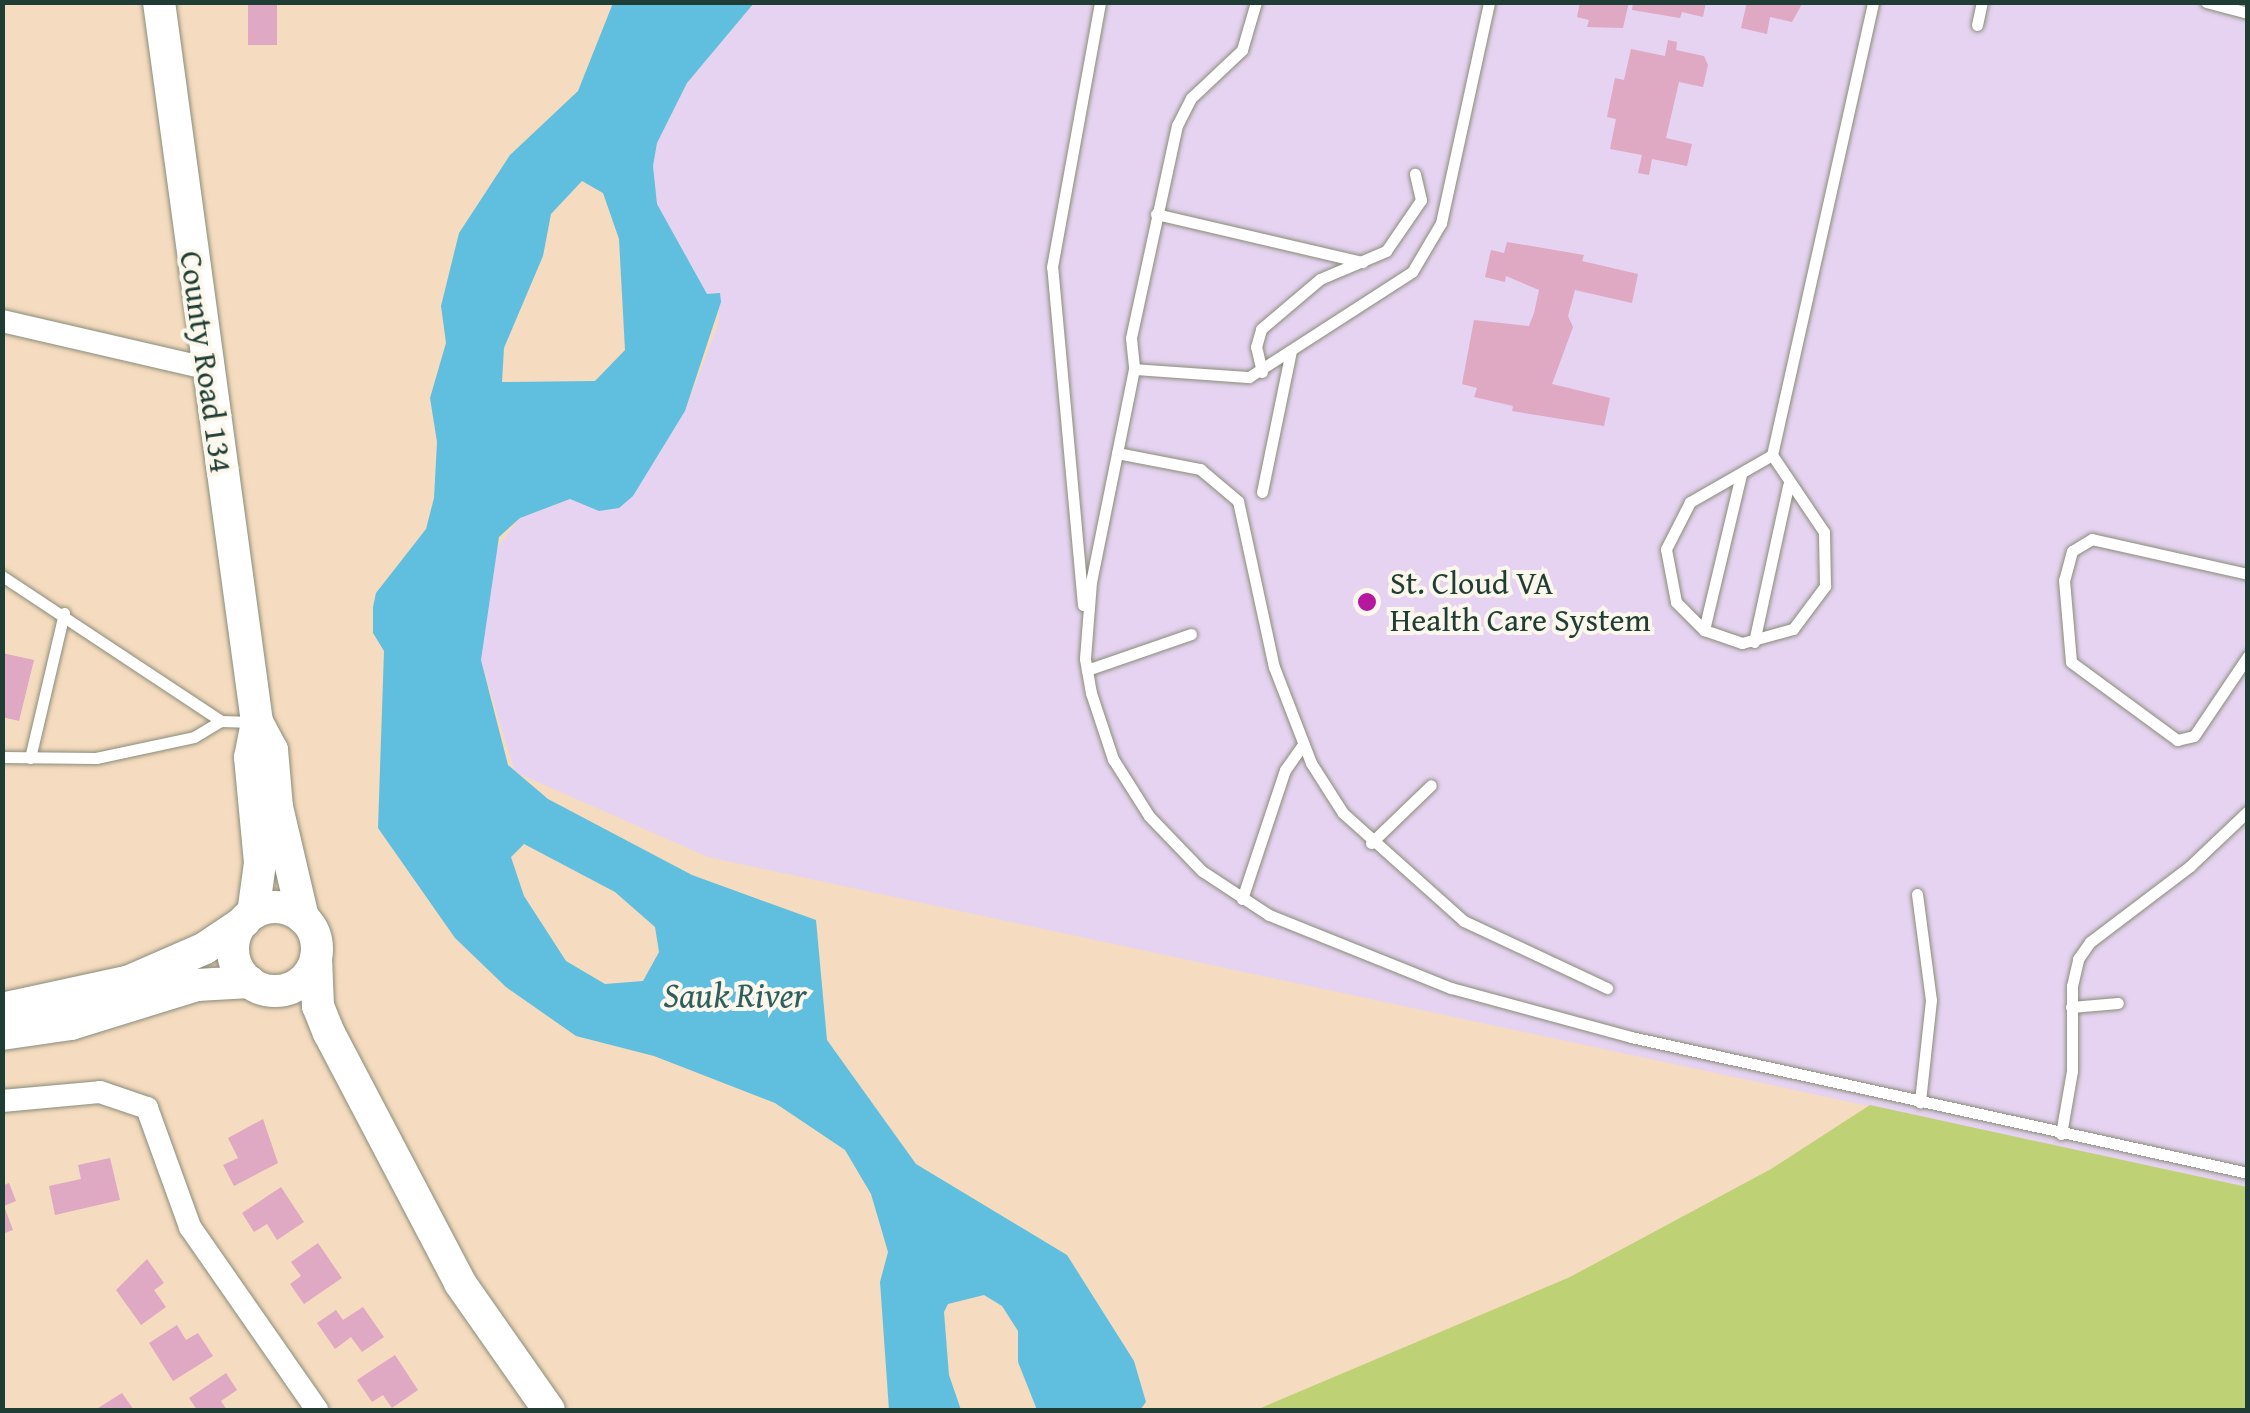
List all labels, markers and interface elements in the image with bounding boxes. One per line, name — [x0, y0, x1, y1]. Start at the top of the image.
street label: County Road 134 — [171, 249, 241, 475]
place label: St. Cloud VA Health Care System — [1390, 565, 1651, 640]
marker: St. Cloud VA Health Care System — [1354, 589, 1380, 615]
water label: Sauk River — [663, 974, 807, 1016]

